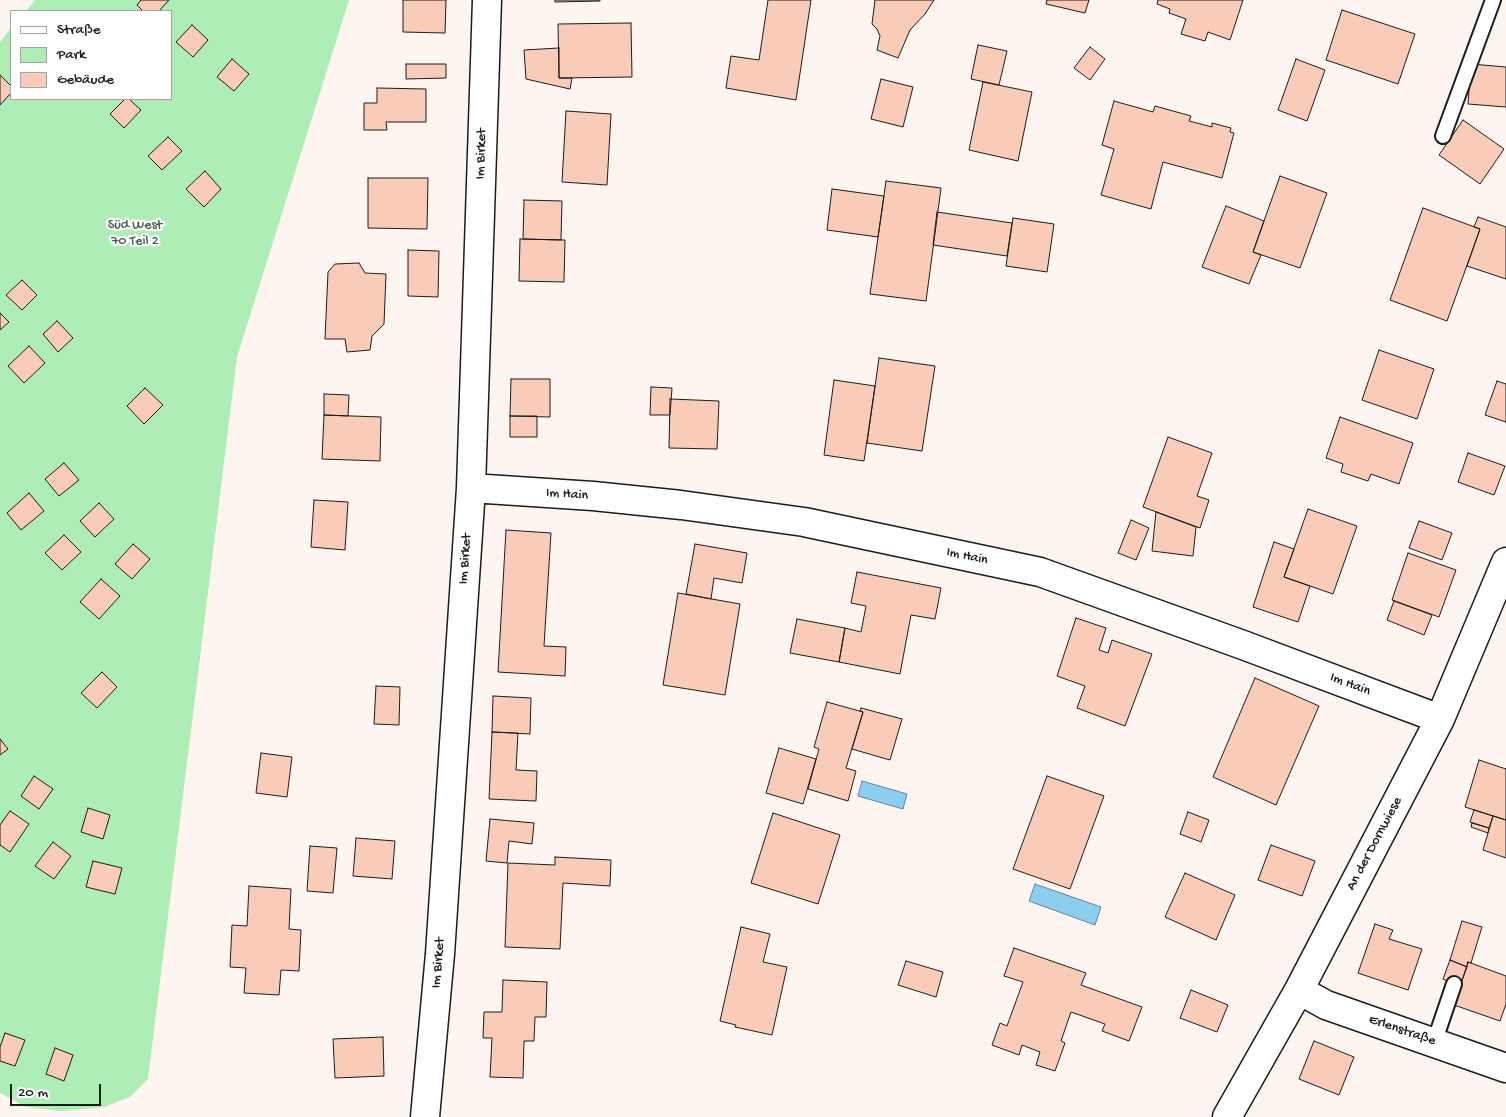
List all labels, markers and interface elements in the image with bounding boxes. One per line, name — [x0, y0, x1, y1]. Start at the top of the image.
legend — [10, 10, 172, 100]
text: Straße — [57, 21, 101, 39]
text: Park — [57, 46, 86, 64]
text: Gebäude — [57, 71, 114, 89]
street label: Im Birket — [473, 128, 491, 180]
park label: Süd West 70 Teil 2 — [108, 218, 162, 250]
street label: Im Hain — [545, 485, 589, 505]
street label: Im Birket — [456, 533, 476, 585]
street label: Im Hain — [945, 544, 989, 570]
street label: Im Hain — [1327, 670, 1373, 700]
street label: An der Dornwiese — [1343, 794, 1407, 894]
street label: Im Birket — [428, 937, 450, 989]
street label: Erlenstraße — [1366, 1012, 1438, 1050]
scale bar — [12, 1074, 104, 1106]
text: 20 m — [18, 1084, 48, 1102]

